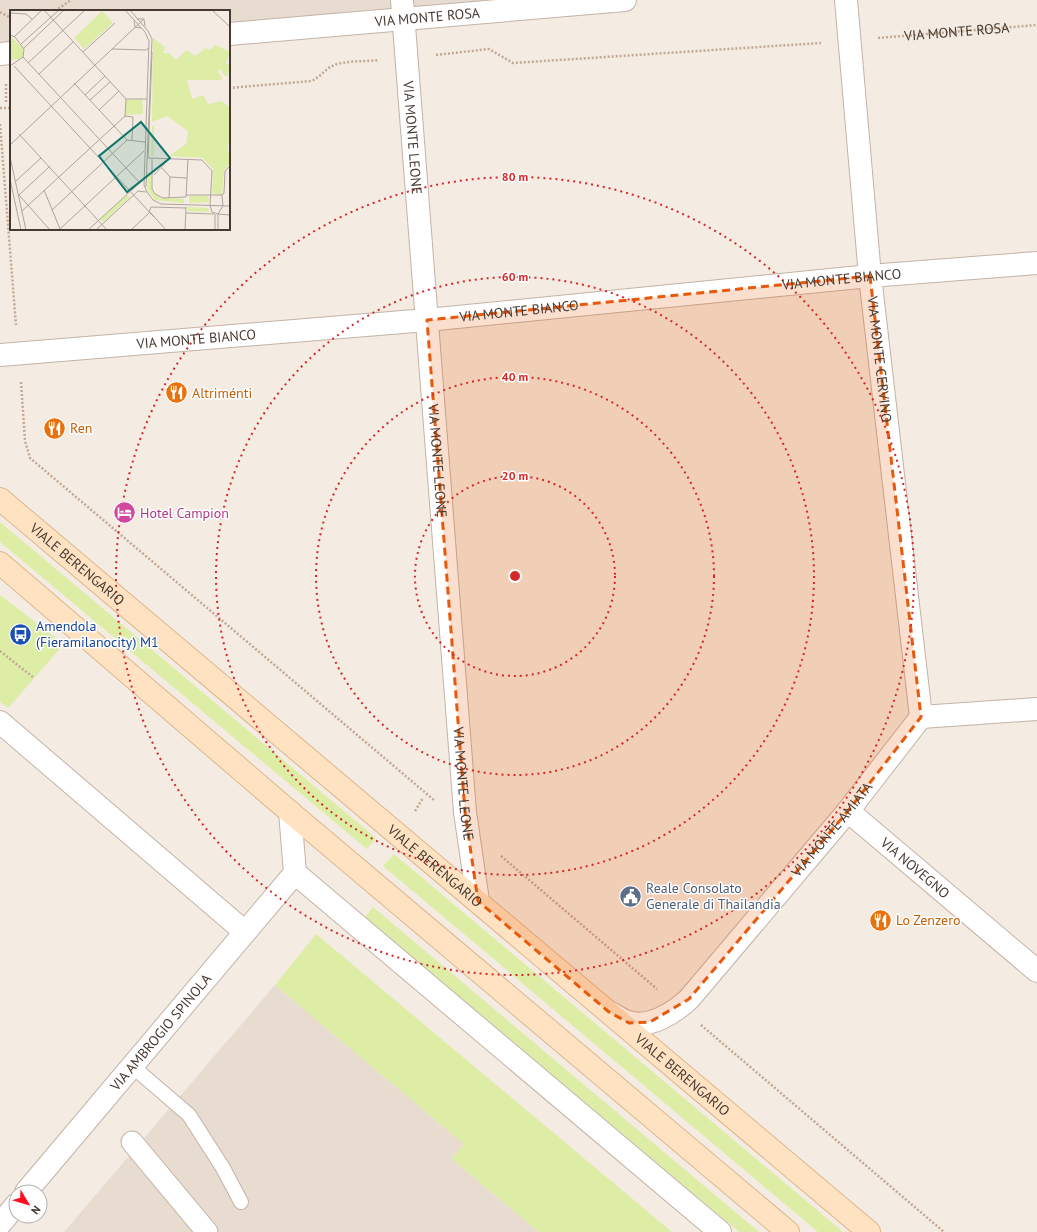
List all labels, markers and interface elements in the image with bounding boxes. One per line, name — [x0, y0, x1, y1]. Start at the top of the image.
street label: VIA MONTE ROSA — [373, 3, 481, 31]
inset map — [10, 10, 230, 230]
street label: VIA MONTE ROSA — [902, 18, 1011, 45]
street label: VIA MONTE LEONE — [399, 79, 426, 195]
text: 80 m — [502, 169, 528, 184]
street label: VIA MONTE BIANCO — [780, 265, 902, 294]
text: 60 m — [502, 269, 528, 284]
street label: VIA MONTE CERVINO — [863, 294, 896, 423]
street label: VIA MONTE BIANCO — [458, 296, 580, 326]
street label: VIA MONTE BIANCO — [135, 325, 257, 353]
text: 40 m — [502, 369, 528, 384]
restaurant icon: Altriménti — [163, 380, 189, 406]
place label: Altriménti — [192, 384, 252, 402]
street label: VIA MONTE LEONE — [424, 402, 451, 518]
restaurant icon: Ren — [41, 415, 67, 441]
place label: Ren — [70, 419, 92, 437]
text: 20 m — [502, 468, 528, 483]
hotel icon: Hotel Campion — [112, 500, 138, 526]
place label: Hotel Campion — [140, 504, 229, 522]
street label: VIALE BERENGARIO — [25, 518, 128, 609]
centre of rings — [508, 569, 522, 583]
place label: Amendola (Fieramilanocity) M1 — [36, 617, 159, 651]
bus stop icon: Amendola (Fieramilanocity) M1 — [7, 621, 33, 647]
street label: VIA MONTE LEONE — [449, 725, 478, 841]
street label: VIA MONTE AMIATA — [787, 778, 877, 881]
street label: VIALE BERENGARIO — [383, 820, 486, 911]
street label: VIA NOVEGNO — [876, 833, 953, 902]
place label: Reale Consolato Generale di Thailandia — [646, 879, 781, 913]
public building icon: Reale Consolato Generale di Thailandia — [617, 883, 643, 909]
restaurant icon: Lo Zenzero — [867, 907, 893, 933]
place label: Lo Zenzero — [896, 911, 960, 929]
street label: VIA AMBROGIO SPINOLA — [106, 969, 216, 1095]
street label: VIALE BERENGARIO — [631, 1029, 734, 1120]
north arrow — [8, 1184, 48, 1224]
text: N — [28, 1203, 44, 1217]

